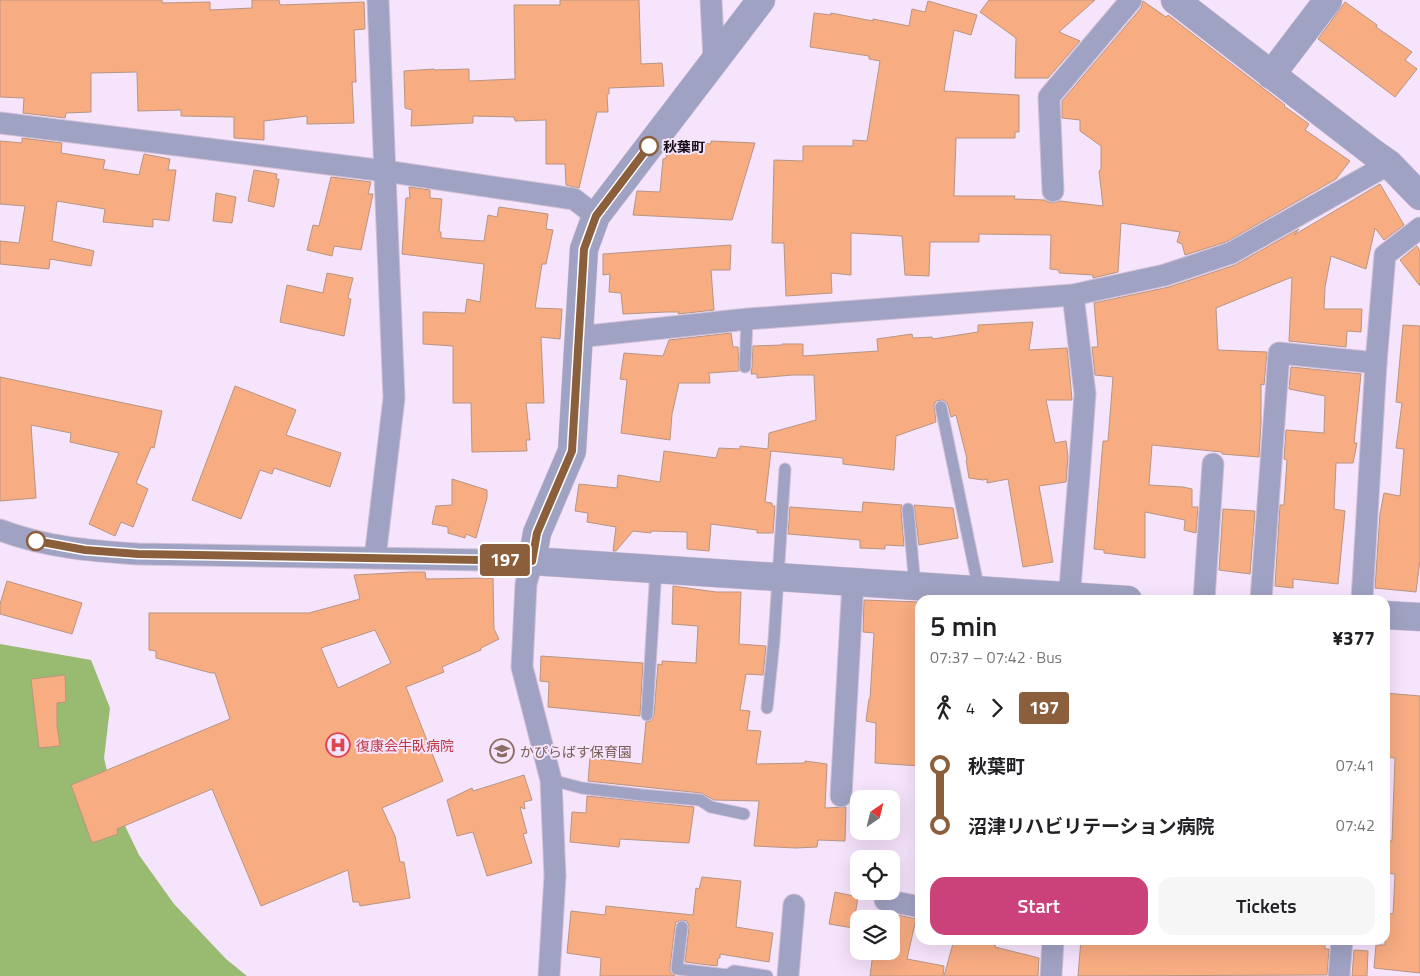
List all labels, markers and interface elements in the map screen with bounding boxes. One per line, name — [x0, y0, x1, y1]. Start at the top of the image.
marker: 秋葉町 — [639, 136, 659, 156]
place label: 秋葉町 — [663, 136, 705, 157]
unlabelled marker — [26, 531, 46, 551]
line badge: 197 — [476, 544, 534, 576]
text: 197 — [490, 546, 520, 573]
text: 5 min — [930, 604, 997, 647]
text: ¥377 — [1332, 623, 1375, 652]
text: 07:37 – 07:42 · Bus — [930, 645, 1062, 669]
icon: walk — [930, 694, 958, 722]
icon: forward — [983, 694, 1011, 722]
text: 197 — [1029, 694, 1059, 721]
text: 4 — [966, 696, 975, 720]
hospital icon: 復康会牛臥病院 — [325, 732, 351, 758]
place label: 復康会牛臥病院 — [356, 735, 454, 756]
school or university icon: かぴらばす保育園 — [489, 738, 515, 764]
place label: かぴらばす保育園 — [520, 741, 632, 762]
text: 秋葉町 — [968, 751, 1025, 780]
text: 07:41 — [1336, 753, 1375, 777]
north arrow — [850, 790, 900, 840]
map controls — [850, 790, 900, 960]
text: 沼津リハビリテーション病院 — [968, 811, 1215, 840]
text: 07:42 — [1336, 813, 1375, 837]
button: locate — [850, 850, 900, 900]
button: Start — [930, 877, 1148, 935]
button: Tickets — [1158, 877, 1375, 935]
button: layers — [850, 910, 900, 960]

